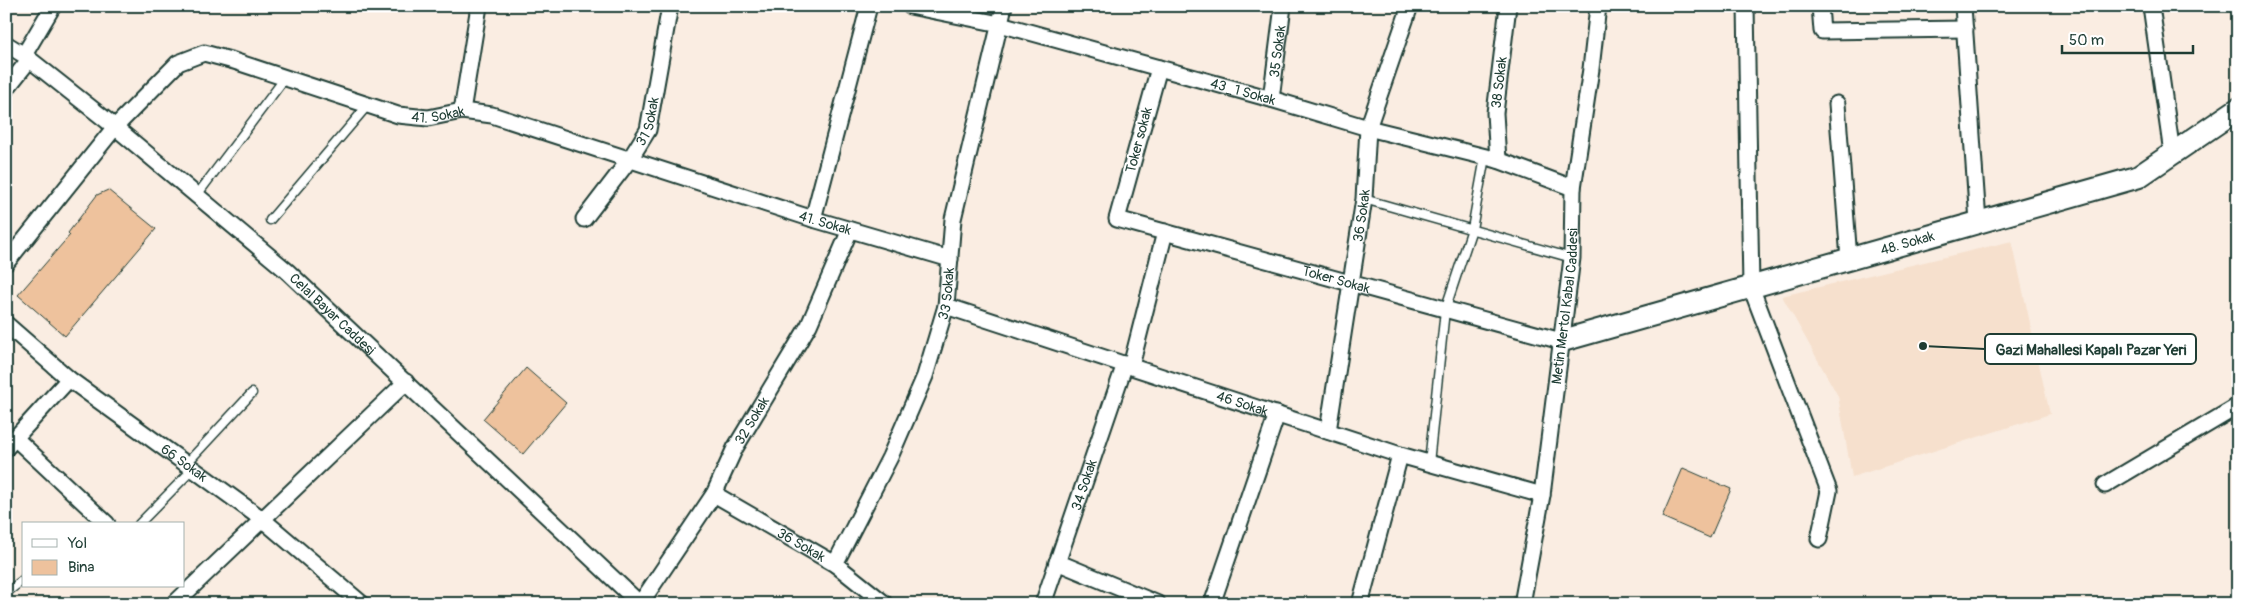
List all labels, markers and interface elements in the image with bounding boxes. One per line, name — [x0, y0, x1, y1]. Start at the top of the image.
scale bar — [2062, 22, 2193, 54]
street label: 35 Sokak — [1265, 24, 1289, 78]
text: 50 m — [2069, 31, 2104, 50]
street label: 38 Sokak — [1487, 55, 1510, 109]
street label: 43_1 Sokak — [1209, 74, 1278, 108]
street label: 31 Sokak — [632, 95, 662, 149]
street label: 41. Sokak — [411, 102, 466, 126]
street label: Toker sokak — [1122, 105, 1156, 175]
street label: 36 Sokak — [1349, 189, 1373, 243]
street label: 41. Sokak — [797, 207, 854, 238]
street label: 48. Sokak — [1878, 227, 1936, 258]
street label: Metin Mertol Kabal Caddesi — [1548, 228, 1581, 385]
street label: Toker Sokak — [1300, 262, 1372, 297]
street label: 33 Sokak — [934, 267, 958, 322]
street label: Celal Bayar Caddesi — [286, 269, 379, 359]
callout: Gazi Mahallesi Kapalı Pazar Yeri — [1985, 334, 2196, 364]
text: Gazi Mahallesi Kapalı Pazar Yeri — [1995, 341, 2187, 360]
street label: 46 Sokak — [1215, 387, 1271, 420]
street label: 32 Sokak — [731, 393, 772, 447]
street label: 66 Sokak — [158, 440, 211, 485]
street label: 34 Sokak — [1067, 457, 1100, 513]
legend — [22, 522, 185, 588]
street label: 36 Sokak — [774, 524, 829, 565]
text: Yol — [67, 534, 87, 553]
text: Bina — [68, 558, 95, 577]

